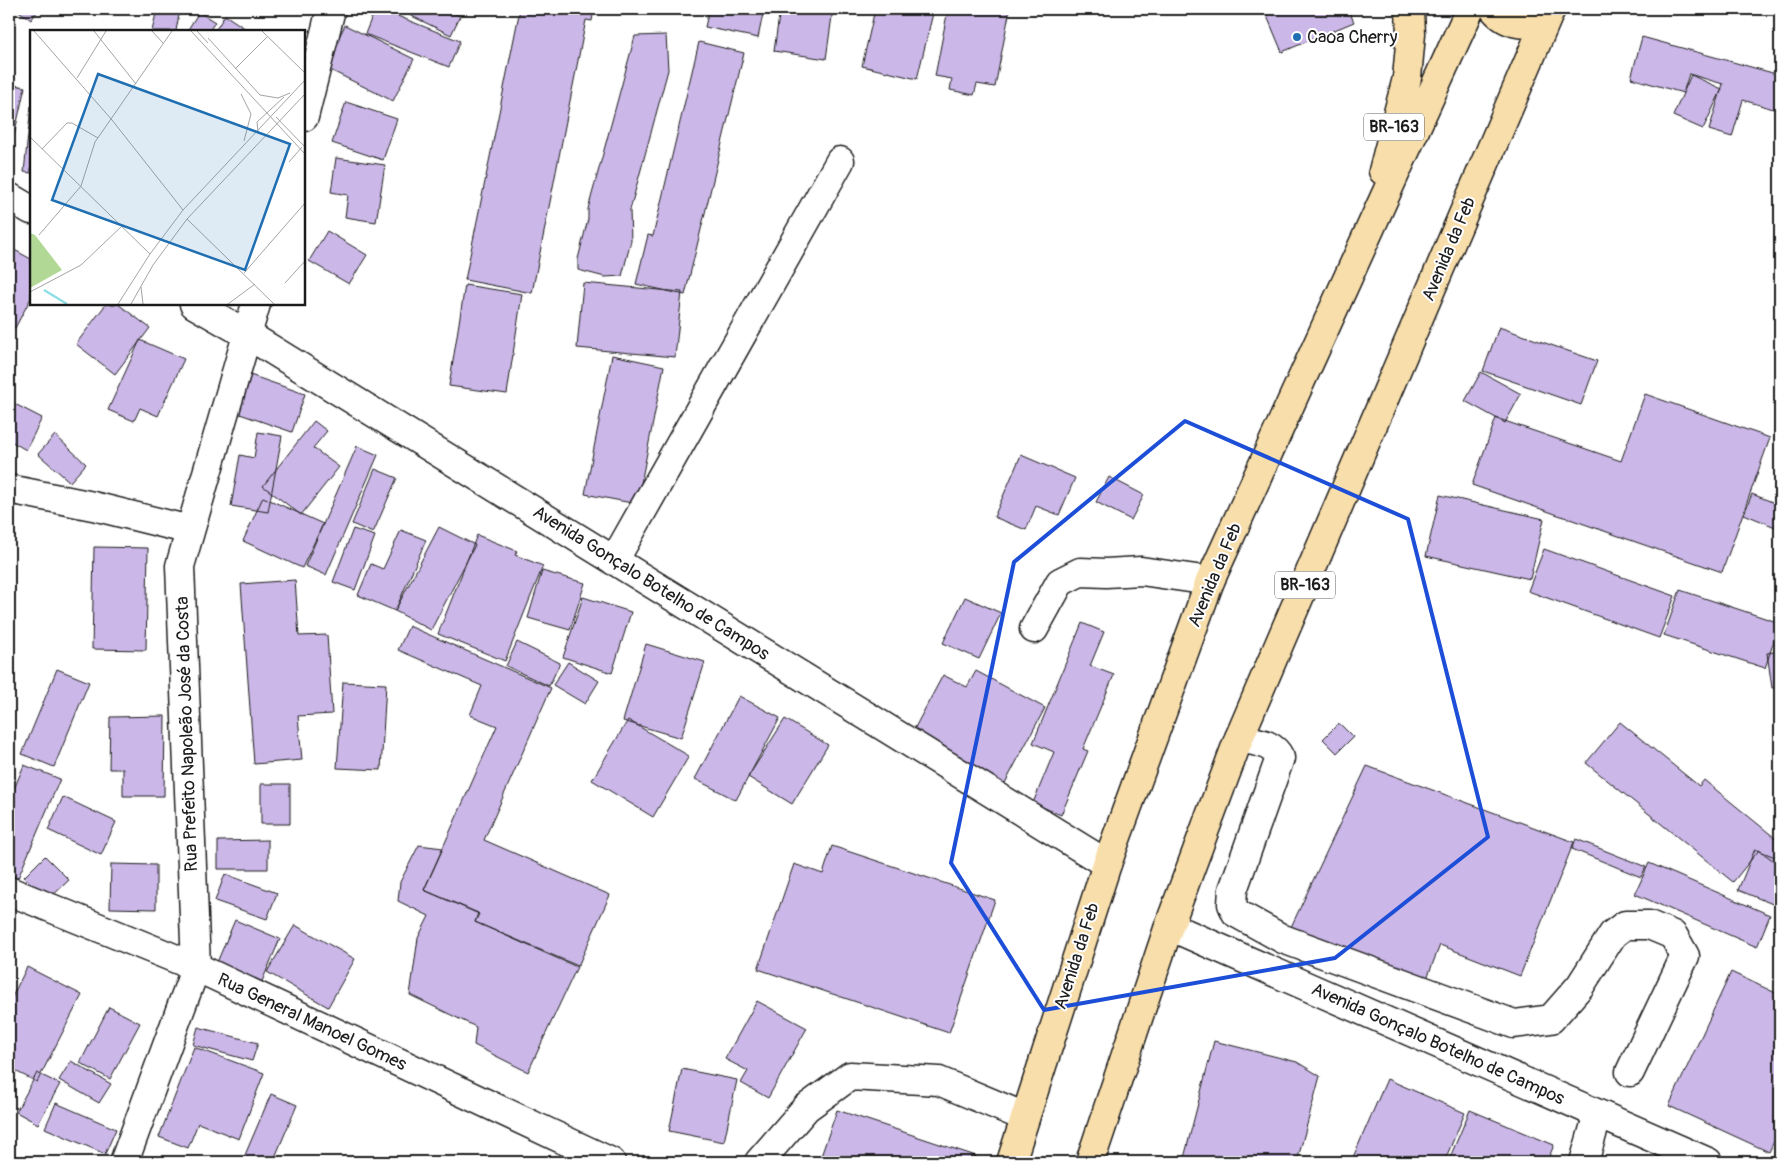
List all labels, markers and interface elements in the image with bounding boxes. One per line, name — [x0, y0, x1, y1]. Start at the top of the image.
place label: Caoa Cherry — [1307, 26, 1398, 49]
inset map — [30, 30, 305, 305]
marker: Caoa Cherry — [1291, 31, 1303, 43]
road number: BR-163 — [1364, 114, 1424, 140]
street label: Avenida da Feb — [1417, 193, 1481, 304]
street label: Avenida Gonçalo Botelho de Campos — [528, 500, 774, 666]
street label: Avenida da Feb — [1183, 519, 1247, 630]
road number: BR-163 — [1275, 572, 1335, 598]
street label: Rua Prefeito Napoleão José da Costa — [171, 596, 203, 872]
street label: Avenida da Feb — [1049, 900, 1105, 1012]
street label: Rua General Manoel Gomes — [214, 968, 410, 1076]
street label: Avenida Gonçalo Botelho de Campos — [1308, 978, 1568, 1110]

